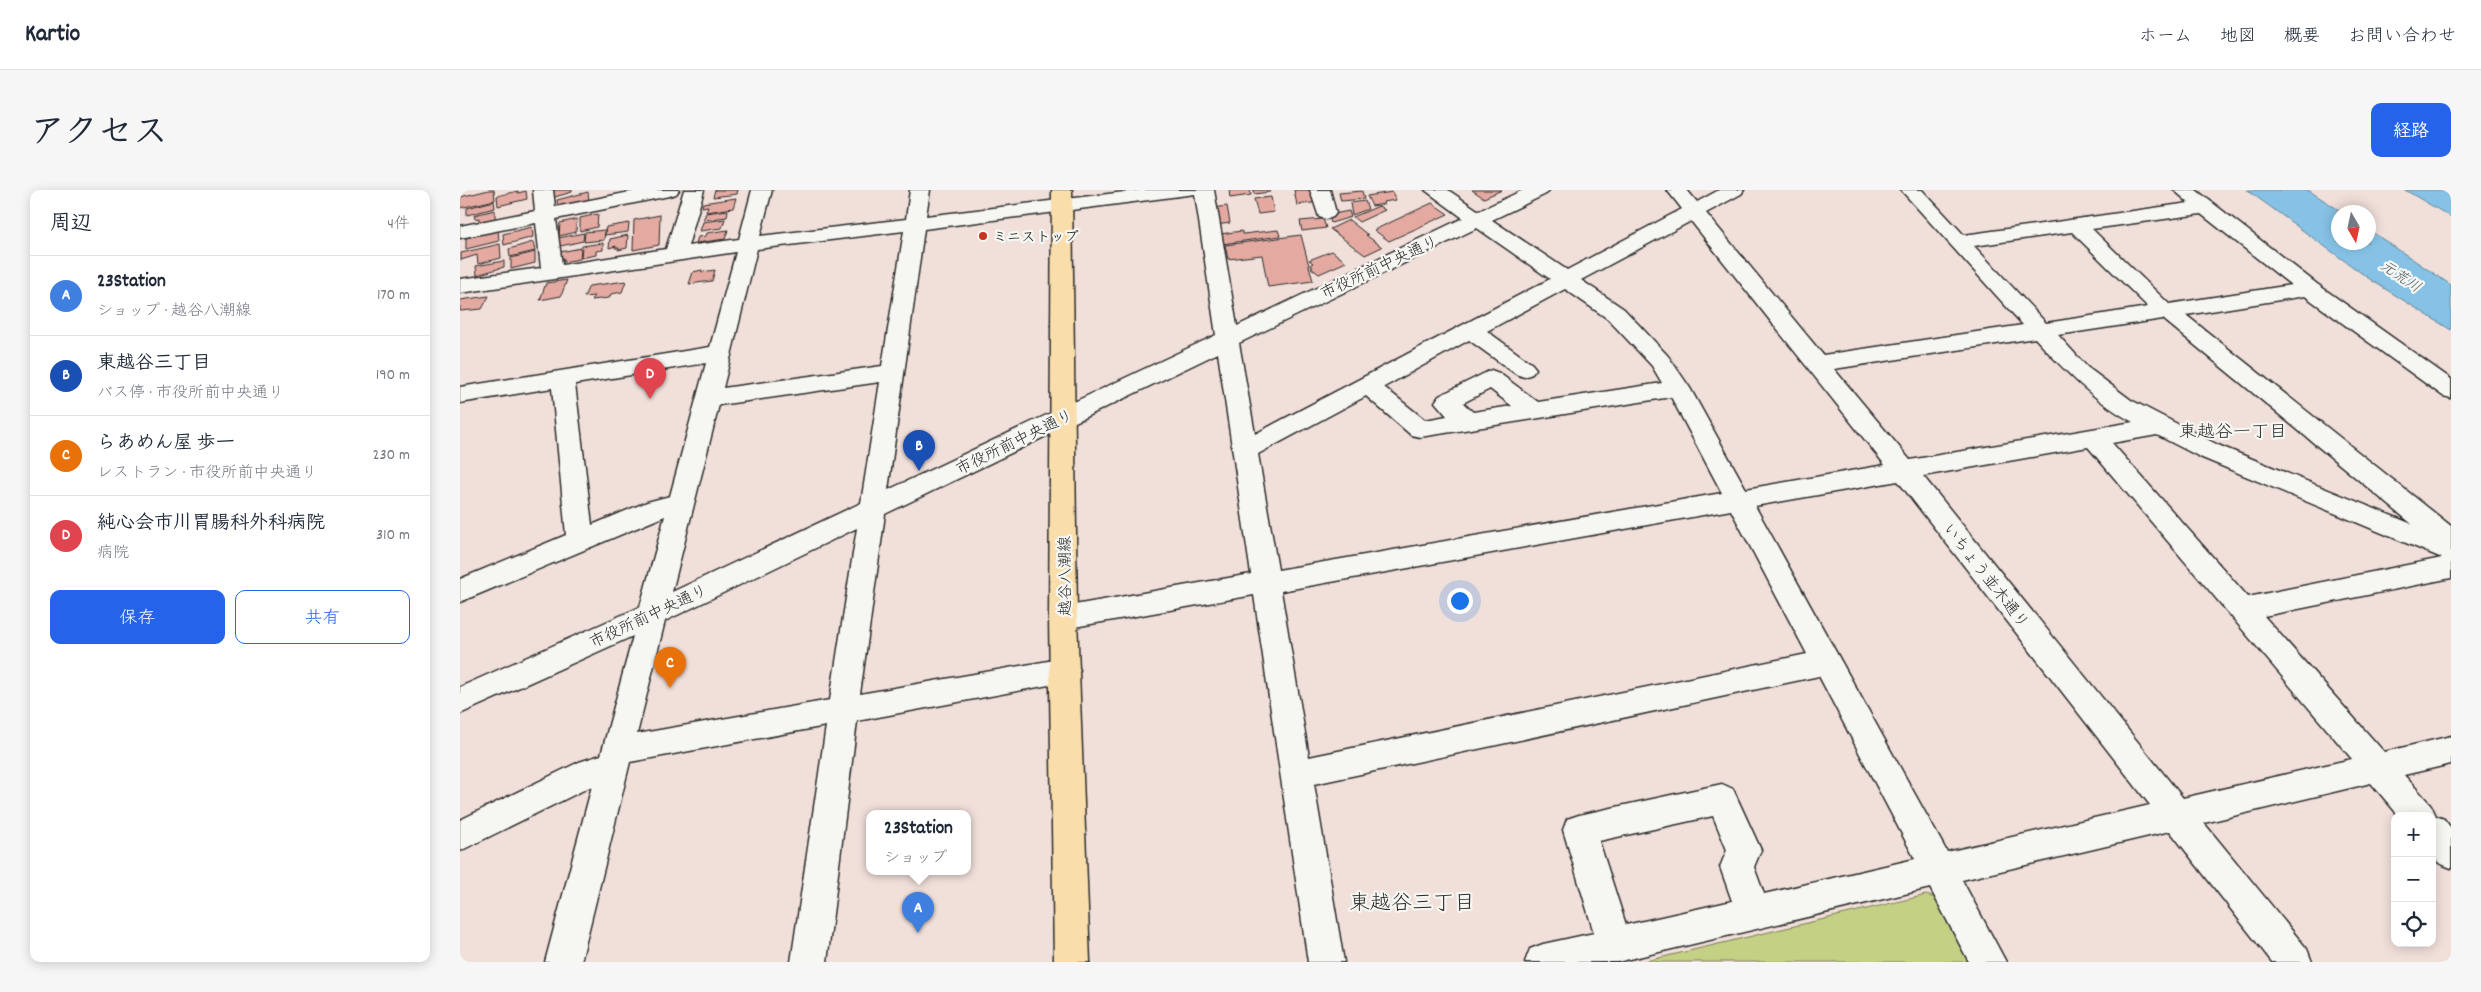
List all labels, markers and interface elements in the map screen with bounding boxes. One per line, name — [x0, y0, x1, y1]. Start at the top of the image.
text: Kartio — [25, 18, 80, 52]
text: ホーム — [2139, 25, 2192, 50]
text: 地図 — [2220, 25, 2256, 50]
text: 概要 — [2284, 25, 2320, 50]
text: お問い合わせ — [2348, 25, 2456, 50]
button: 経路 — [2371, 103, 2451, 157]
text: アクセス — [30, 110, 168, 160]
north arrow — [2331, 205, 2376, 250]
text: 周辺 — [50, 210, 92, 240]
text: 4件 — [387, 213, 410, 236]
place label: ミニストップ — [993, 228, 1078, 248]
marker: ミニストップ — [977, 230, 989, 242]
street label: 市役所前中央通り — [1317, 231, 1443, 306]
water label: 元荒川 — [2375, 256, 2425, 299]
text: 23Station — [97, 269, 166, 296]
text: A — [62, 284, 70, 307]
text: 170 m — [377, 284, 410, 307]
text: ショップ · 越谷八潮線 — [97, 300, 251, 323]
text: 東越谷三丁目 — [97, 351, 211, 378]
pin: D — [634, 358, 666, 399]
text: B — [62, 364, 70, 387]
text: 190 m — [376, 364, 410, 387]
text: バス停 · 市役所前中央通り — [97, 382, 284, 405]
street label: 市役所前中央通り — [953, 405, 1078, 482]
district label: 東越谷一丁目 — [2179, 421, 2287, 446]
pin: B — [903, 430, 935, 471]
text: らあめん屋 歩一 — [97, 431, 235, 458]
text: C — [62, 444, 70, 467]
text: 230 m — [373, 444, 410, 467]
text: レストラン · 市役所前中央通り — [97, 462, 317, 485]
text: 純心会市川胃腸科外科病院 — [97, 511, 325, 538]
street label: いちょう並木通り — [1937, 519, 2033, 634]
text: D — [62, 524, 70, 547]
text: 310 m — [376, 524, 410, 547]
street label: 越谷八潮線 — [1055, 536, 1078, 616]
text: 病院 — [97, 542, 129, 565]
street label: 市役所前中央通り — [586, 580, 712, 655]
your location — [1447, 588, 1473, 614]
button: 保存 — [50, 590, 225, 644]
button: 共有 — [235, 590, 410, 644]
pin: C — [654, 647, 686, 688]
popup — [866, 810, 971, 875]
map controls — [2391, 812, 2436, 947]
button: + — [2391, 812, 2436, 857]
text: 23Station — [884, 816, 953, 843]
text: ショップ — [884, 847, 947, 870]
button: − — [2391, 857, 2436, 902]
district label: 東越谷三丁目 — [1349, 890, 1475, 920]
pin: A — [902, 892, 934, 933]
button: locate — [2391, 902, 2436, 947]

